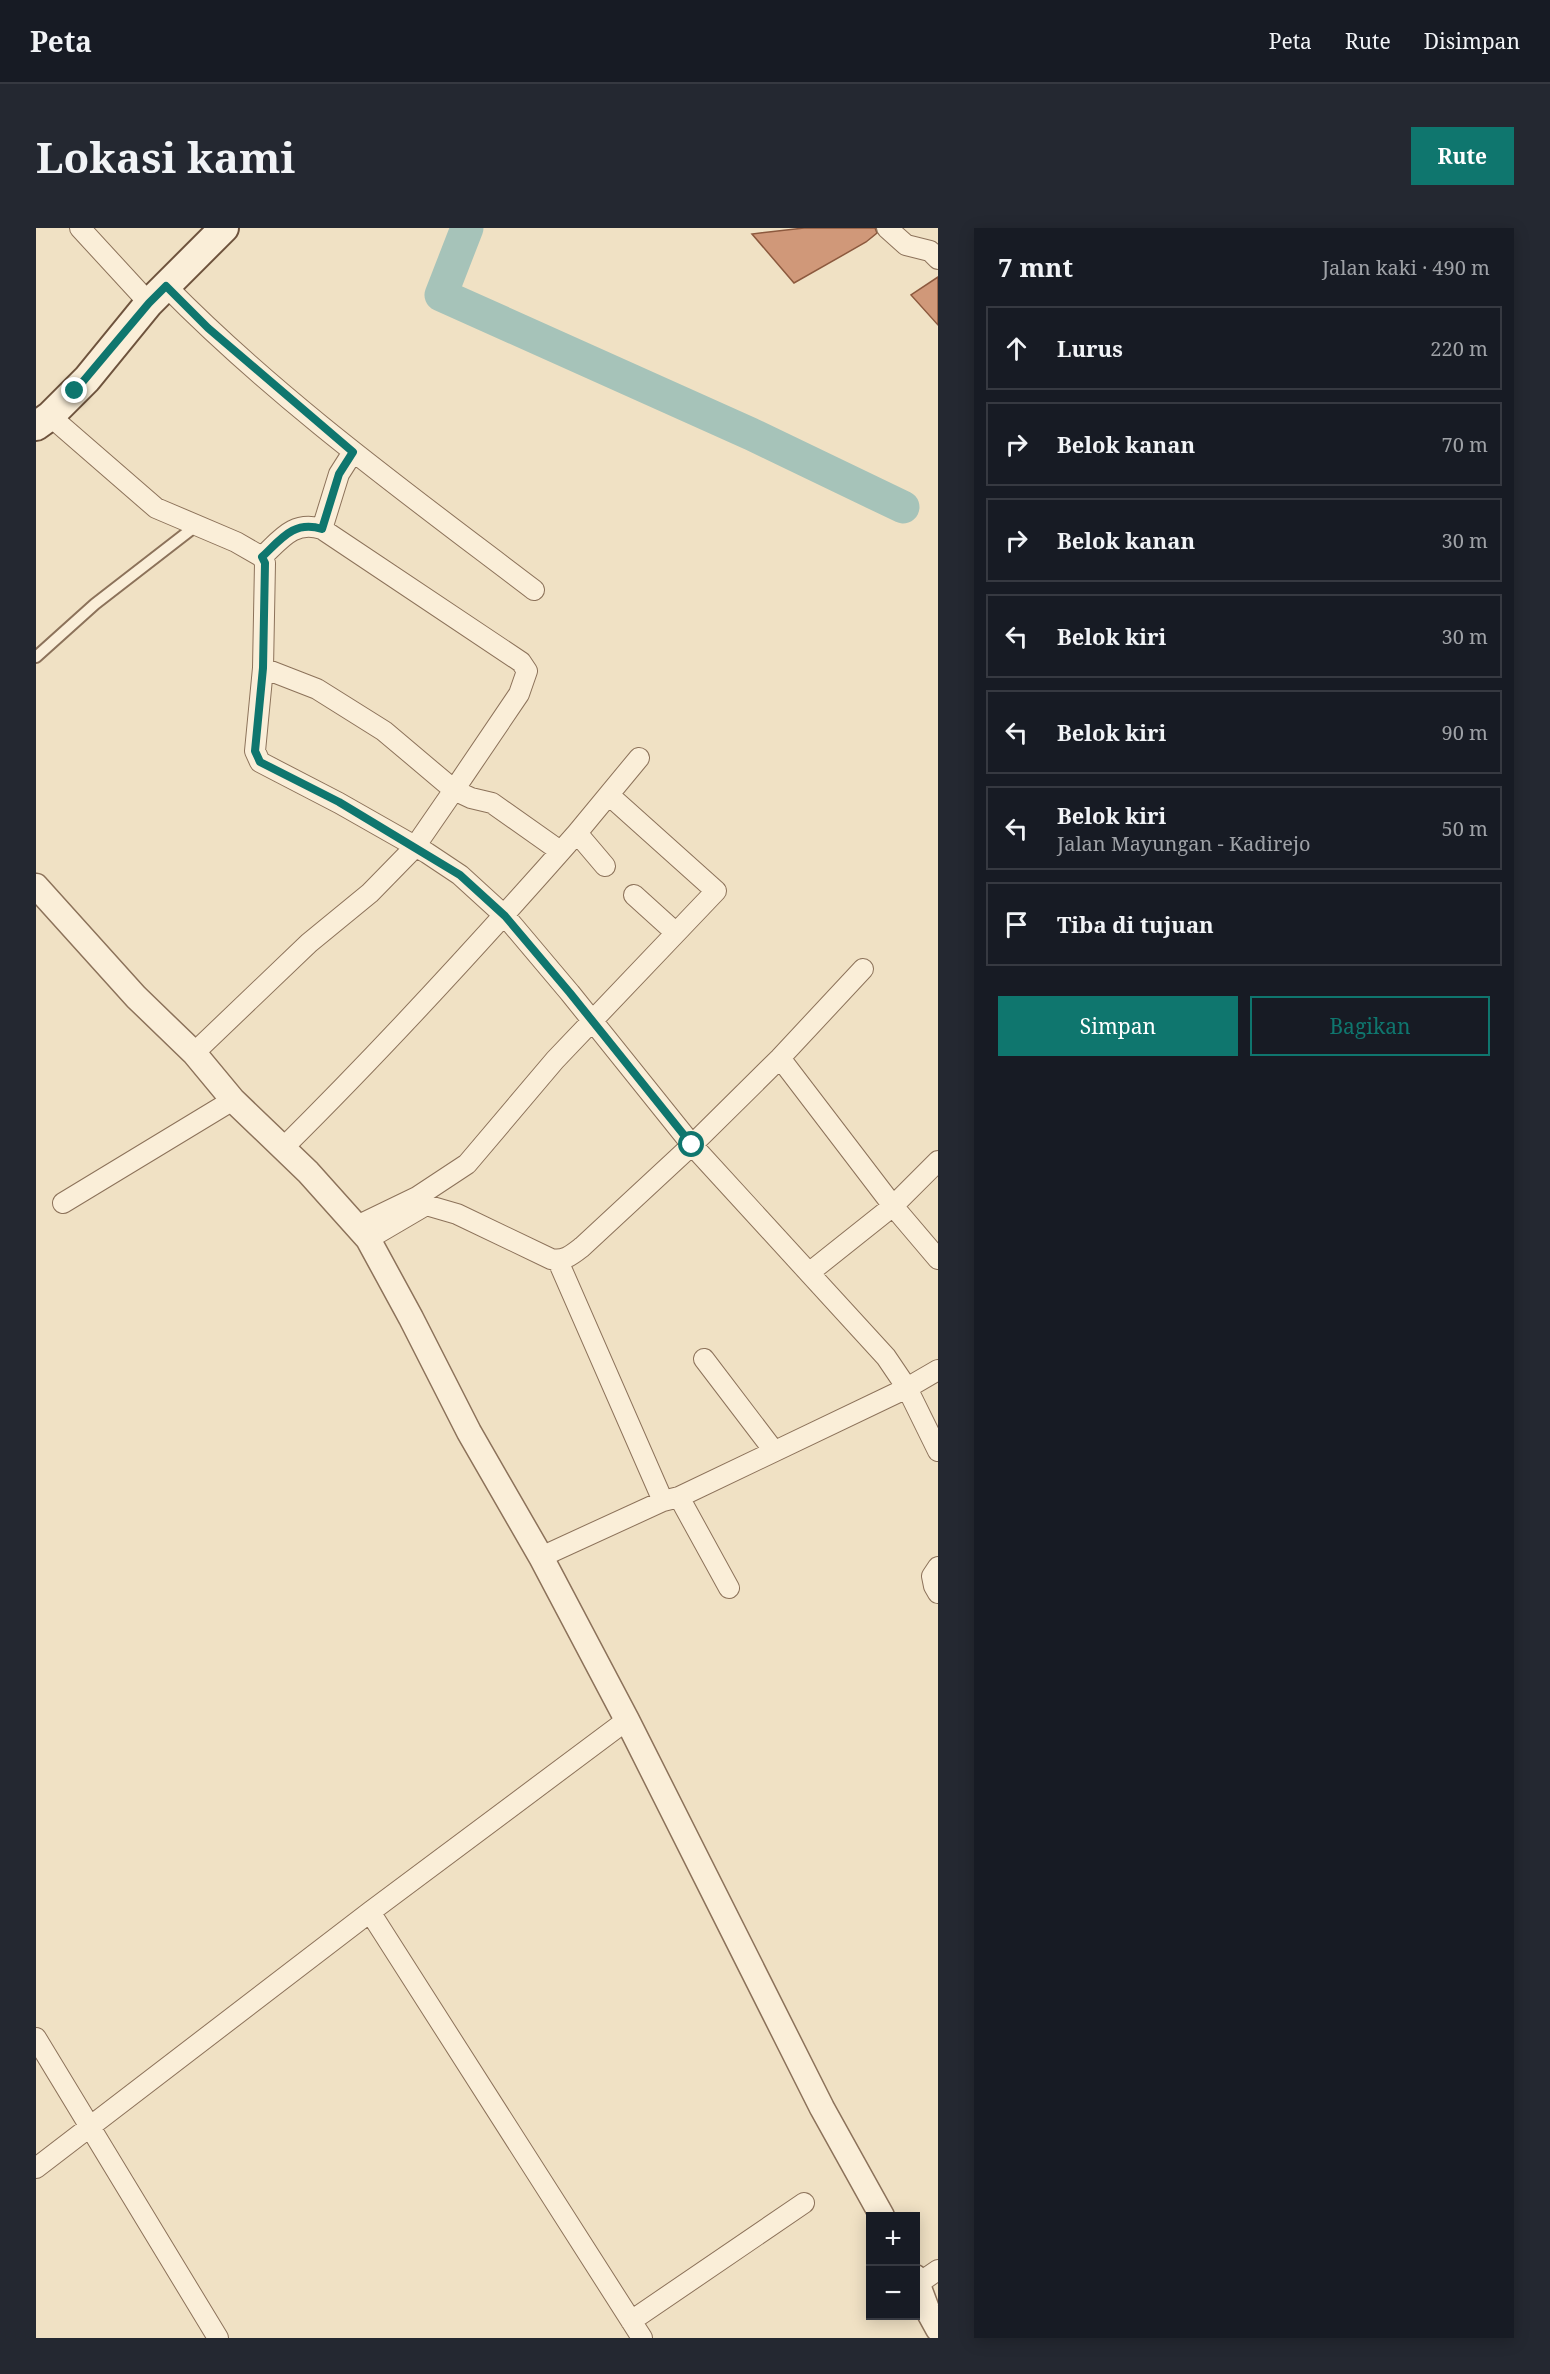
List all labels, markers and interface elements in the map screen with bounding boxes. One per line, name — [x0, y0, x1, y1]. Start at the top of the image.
text: Peta — [30, 22, 92, 60]
text: Peta — [1269, 27, 1312, 55]
text: Rute — [1345, 27, 1391, 55]
text: Disimpan — [1424, 27, 1520, 55]
button: Rute — [1411, 127, 1514, 185]
text: Lokasi kami — [36, 128, 295, 185]
text: 7 mnt — [998, 249, 1073, 285]
text: Jalan kaki · 490 m — [1322, 254, 1490, 281]
icon: ahead — [1000, 332, 1033, 365]
text: Lurus — [1057, 333, 1123, 363]
text: 220 m — [1430, 335, 1488, 362]
route end — [61, 377, 87, 403]
icon: right — [1000, 428, 1033, 461]
text: Belok kanan — [1057, 429, 1195, 459]
text: 70 m — [1442, 431, 1488, 458]
icon: right — [1000, 524, 1033, 557]
text: Belok kanan — [1057, 525, 1195, 555]
text: 30 m — [1442, 527, 1488, 554]
icon: left — [1000, 620, 1033, 653]
text: Belok kiri — [1057, 621, 1166, 651]
text: 30 m — [1442, 623, 1488, 650]
icon: left — [1000, 716, 1033, 749]
text: Belok kiri — [1057, 717, 1166, 747]
text: 90 m — [1442, 719, 1488, 746]
text: Belok kiri — [1057, 800, 1166, 830]
icon: left — [1000, 812, 1033, 845]
text: 50 m — [1442, 815, 1488, 842]
text: Jalan Mayungan - Kadirejo — [1057, 830, 1311, 857]
icon: arrive — [1000, 908, 1033, 941]
text: Tiba di tujuan — [1057, 909, 1214, 939]
button: Simpan — [998, 996, 1238, 1056]
button: Bagikan — [1250, 996, 1490, 1056]
route start — [678, 1131, 704, 1157]
map controls — [866, 2212, 920, 2320]
button: + — [866, 2212, 920, 2266]
button: − — [866, 2266, 920, 2320]

